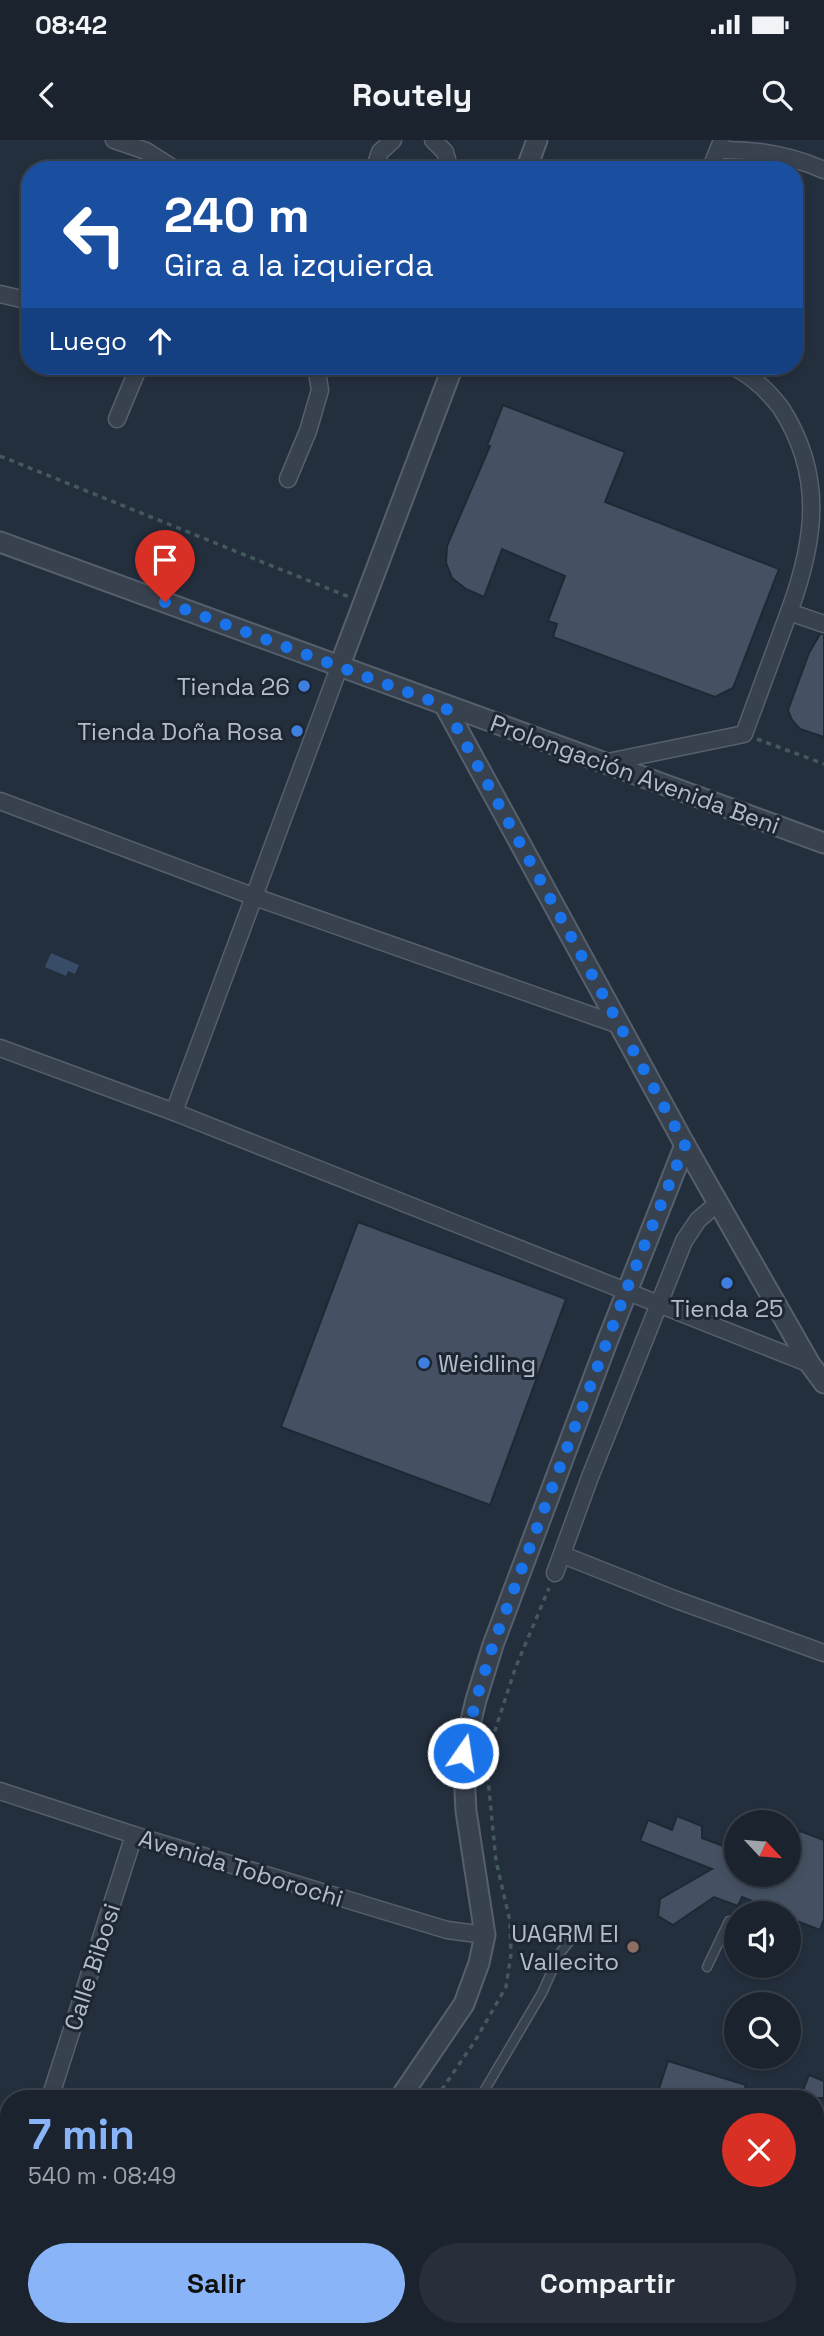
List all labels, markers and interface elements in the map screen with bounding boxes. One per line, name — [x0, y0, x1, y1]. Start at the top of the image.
text: 08:42 — [35, 8, 107, 42]
text: Routely — [352, 75, 472, 115]
icon: back — [28, 76, 66, 114]
icon: search — [758, 76, 796, 114]
text: 240 m — [164, 184, 310, 246]
icon: left — [49, 189, 140, 280]
text: Gira a la izquierda — [164, 245, 434, 285]
icon: ahead — [141, 322, 179, 360]
text: Luego — [49, 324, 127, 358]
pin — [135, 530, 195, 602]
icon: arrive — [146, 541, 184, 579]
place label: Tienda 26 — [177, 671, 290, 702]
marker: Tienda 26 — [296, 678, 312, 694]
street label: Prolongación Avenida Beni — [486, 707, 784, 841]
place label: Tienda Doña Rosa — [77, 716, 283, 747]
marker: Tienda Doña Rosa — [289, 723, 305, 739]
marker: Tienda 25 — [719, 1275, 735, 1291]
place label: Tienda 25 — [671, 1293, 783, 1324]
place label: Weidling — [438, 1348, 536, 1379]
marker: Weidling — [416, 1355, 432, 1371]
position arrow — [426, 1716, 500, 1790]
north arrow — [724, 1810, 802, 1886]
map controls — [724, 1810, 801, 2069]
street label: Avenida Toborochi — [135, 1822, 347, 1914]
street label: Calle Bibosi — [57, 1899, 127, 2035]
button: sound — [724, 1901, 801, 1978]
place label: UAGRM El Vallecito — [511, 1918, 619, 1977]
marker: UAGRM El Vallecito — [625, 1939, 641, 1955]
button: search — [724, 1992, 801, 2069]
text: 7 min — [28, 2108, 135, 2161]
button: close — [722, 2113, 796, 2187]
text: 540 m · 08:49 — [28, 2161, 176, 2191]
button: Salir — [28, 2243, 405, 2323]
button: Compartir — [419, 2243, 796, 2323]

